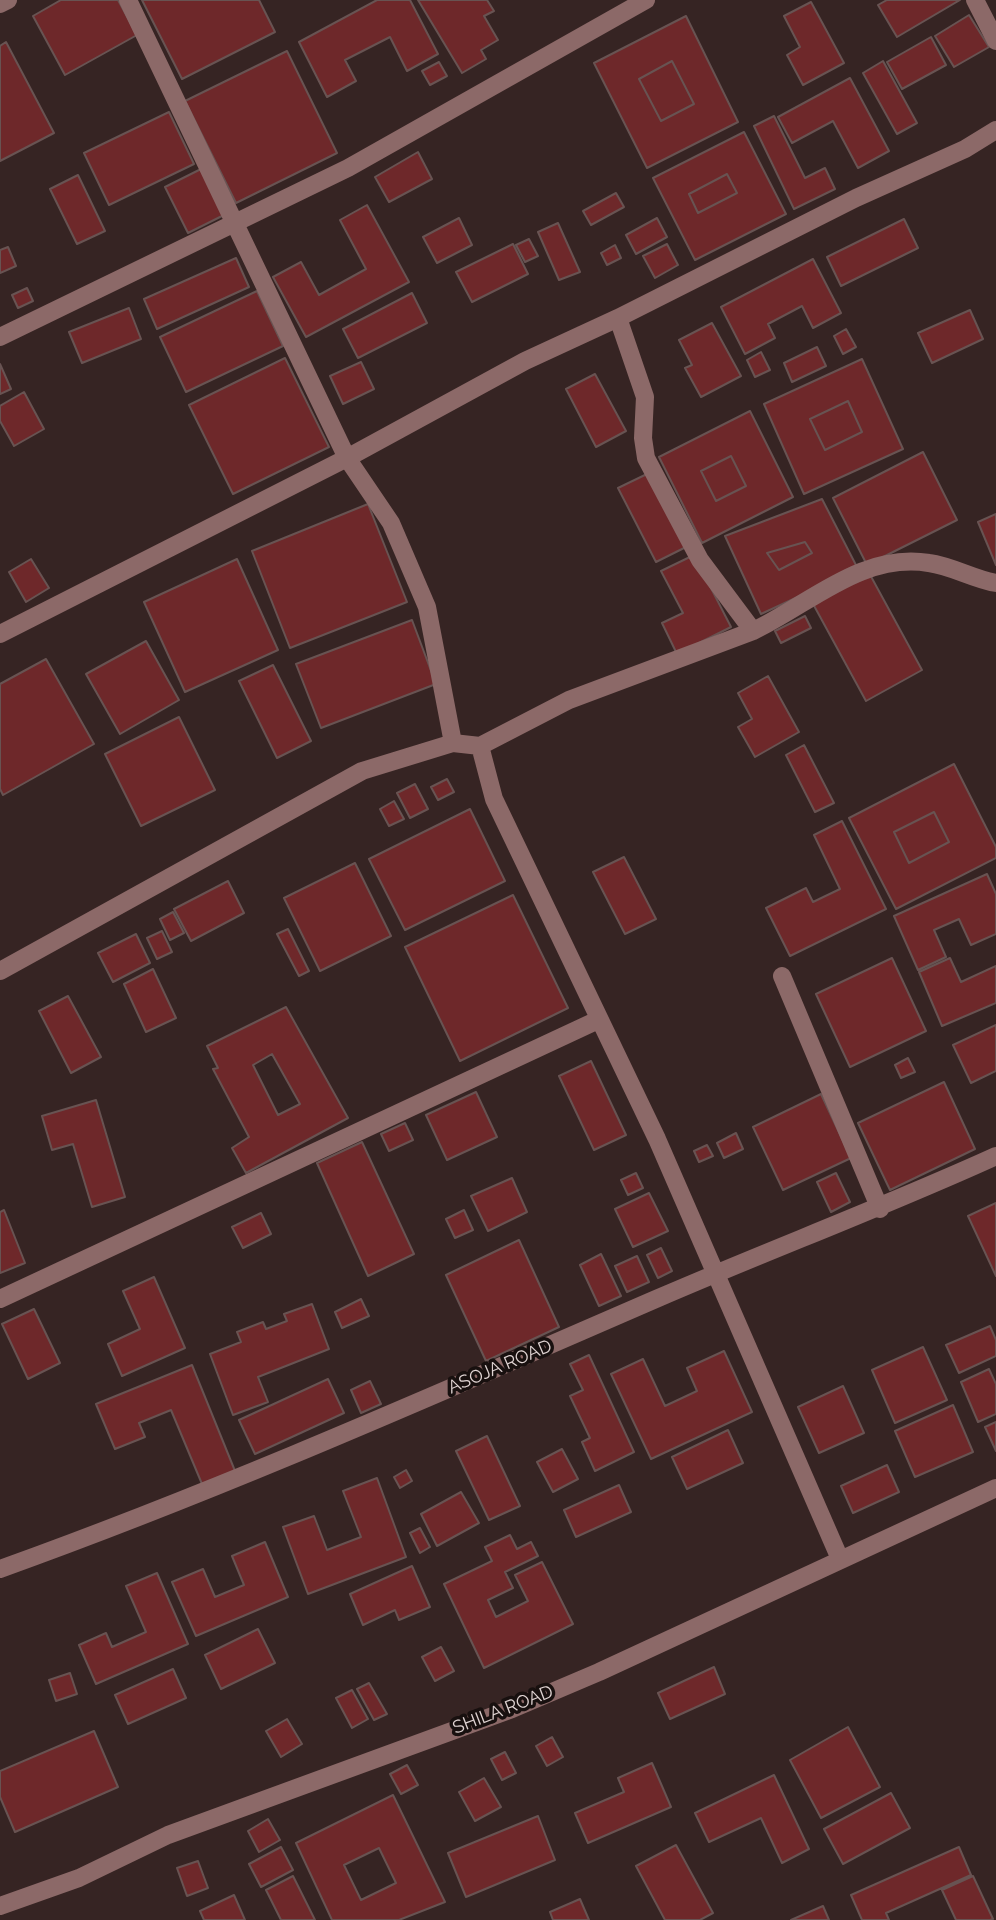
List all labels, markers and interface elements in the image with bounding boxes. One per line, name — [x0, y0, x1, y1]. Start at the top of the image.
street label: ASOJA ROAD — [445, 1335, 555, 1399]
street label: SHILA ROAD — [450, 1681, 556, 1739]

